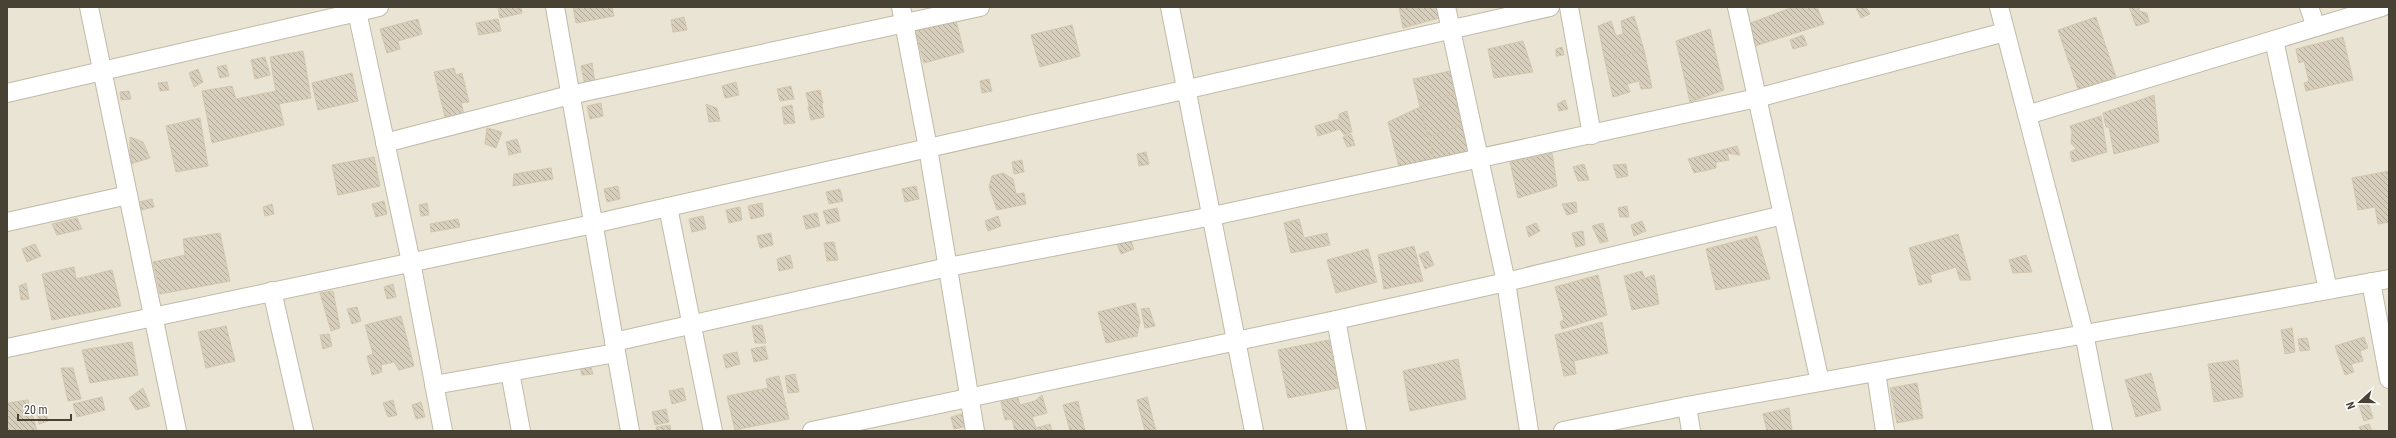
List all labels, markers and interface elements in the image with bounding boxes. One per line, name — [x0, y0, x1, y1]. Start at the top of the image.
north arrow — [2340, 382, 2380, 422]
scale bar — [18, 396, 71, 422]
text: N — [2344, 400, 2358, 411]
text: 20 m — [24, 403, 48, 417]

